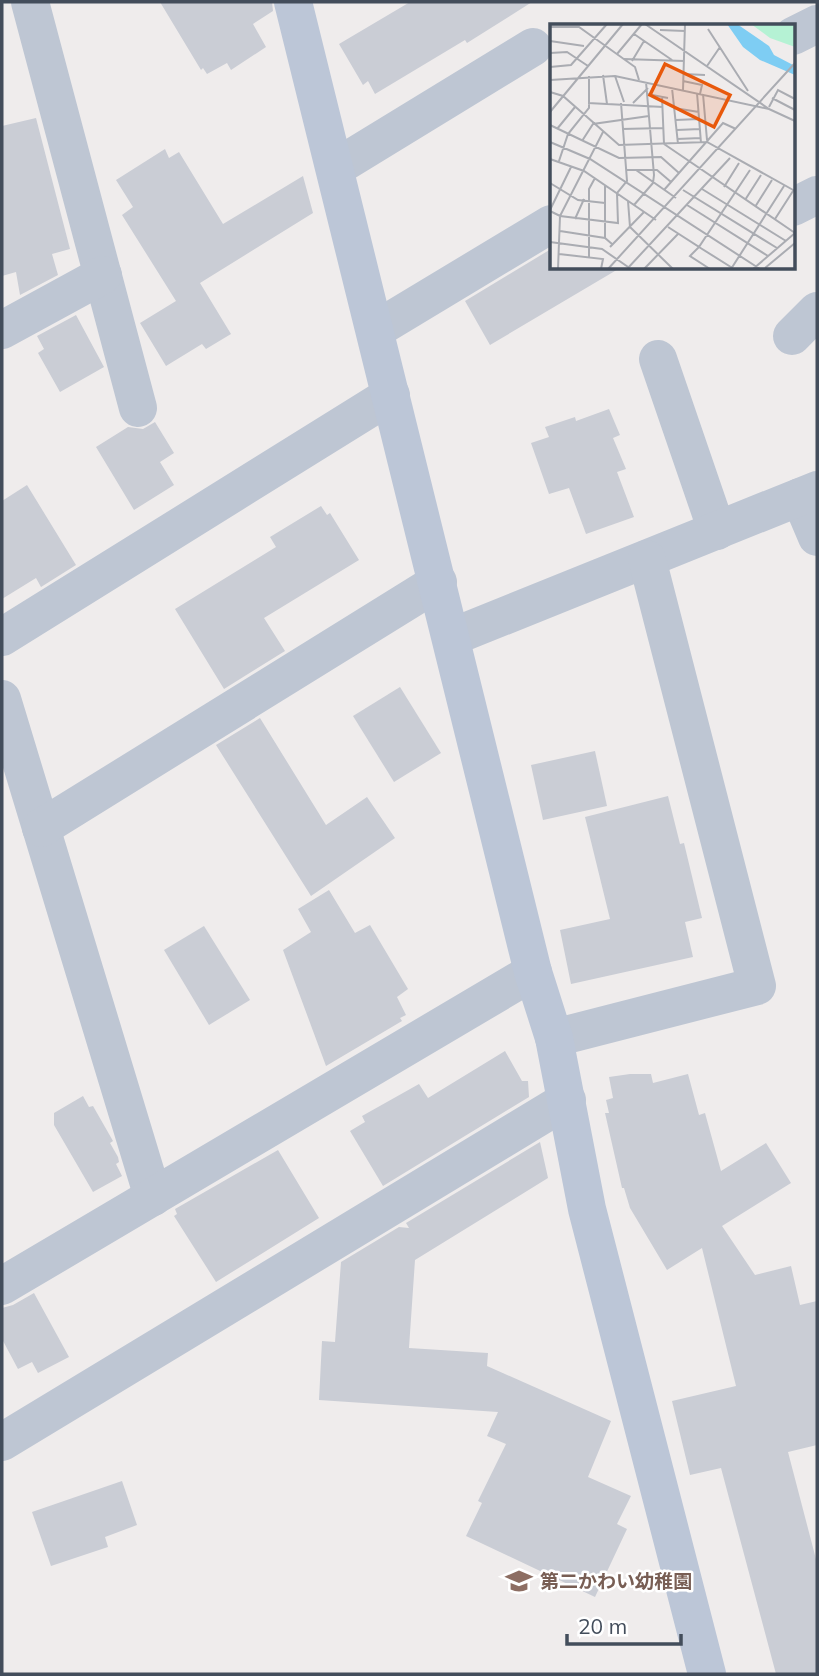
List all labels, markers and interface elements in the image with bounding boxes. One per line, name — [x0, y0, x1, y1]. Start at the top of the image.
inset map — [550, 24, 794, 270]
school or university icon: 第二かわい幼稚園 — [504, 1566, 534, 1596]
place label: 第二かわい幼稚園 — [540, 1569, 692, 1593]
scale bar — [567, 1602, 681, 1646]
text: 20 m — [578, 1613, 627, 1639]

